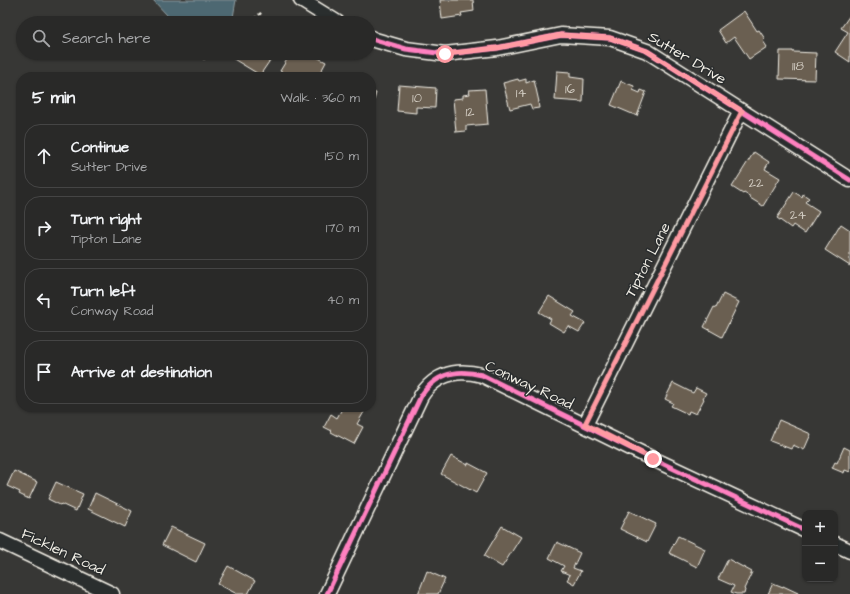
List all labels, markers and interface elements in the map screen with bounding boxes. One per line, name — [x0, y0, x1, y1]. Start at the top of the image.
search box — [16, 16, 376, 60]
street label: Sutter Drive — [644, 26, 730, 90]
icon: search — [30, 27, 52, 49]
text: Search here — [62, 28, 151, 49]
route start — [436, 45, 454, 63]
house number: 118 — [792, 57, 804, 75]
house number: 16 — [565, 80, 575, 98]
house number: 14 — [516, 84, 526, 102]
text: 5 min — [32, 86, 75, 110]
text: Walk · 360 m — [281, 89, 360, 107]
house number: 10 — [412, 89, 422, 107]
house number: 12 — [465, 103, 475, 121]
text: Continue — [71, 137, 129, 158]
icon: ahead — [33, 145, 55, 167]
text: 150 m — [325, 147, 359, 165]
text: Sutter Drive — [71, 158, 147, 176]
house number: 22 — [749, 174, 764, 192]
house number: 24 — [790, 206, 806, 224]
text: Turn right — [71, 209, 142, 230]
icon: right — [33, 217, 55, 239]
text: 170 m — [326, 219, 359, 237]
street label: Tipton Lane — [620, 219, 676, 301]
text: Tipton Lane — [71, 230, 142, 248]
text: Turn left — [71, 281, 135, 302]
icon: left — [33, 289, 55, 311]
text: 40 m — [327, 291, 359, 309]
text: Conway Road — [71, 302, 153, 320]
street label: Conway Road — [481, 355, 577, 416]
icon: arrive — [33, 361, 55, 383]
text: Arrive at destination — [71, 362, 212, 383]
route end — [644, 450, 662, 468]
map controls — [802, 510, 838, 582]
button: + — [802, 510, 838, 546]
street label: Ficklen Road — [18, 524, 108, 581]
button: − — [802, 546, 838, 582]

